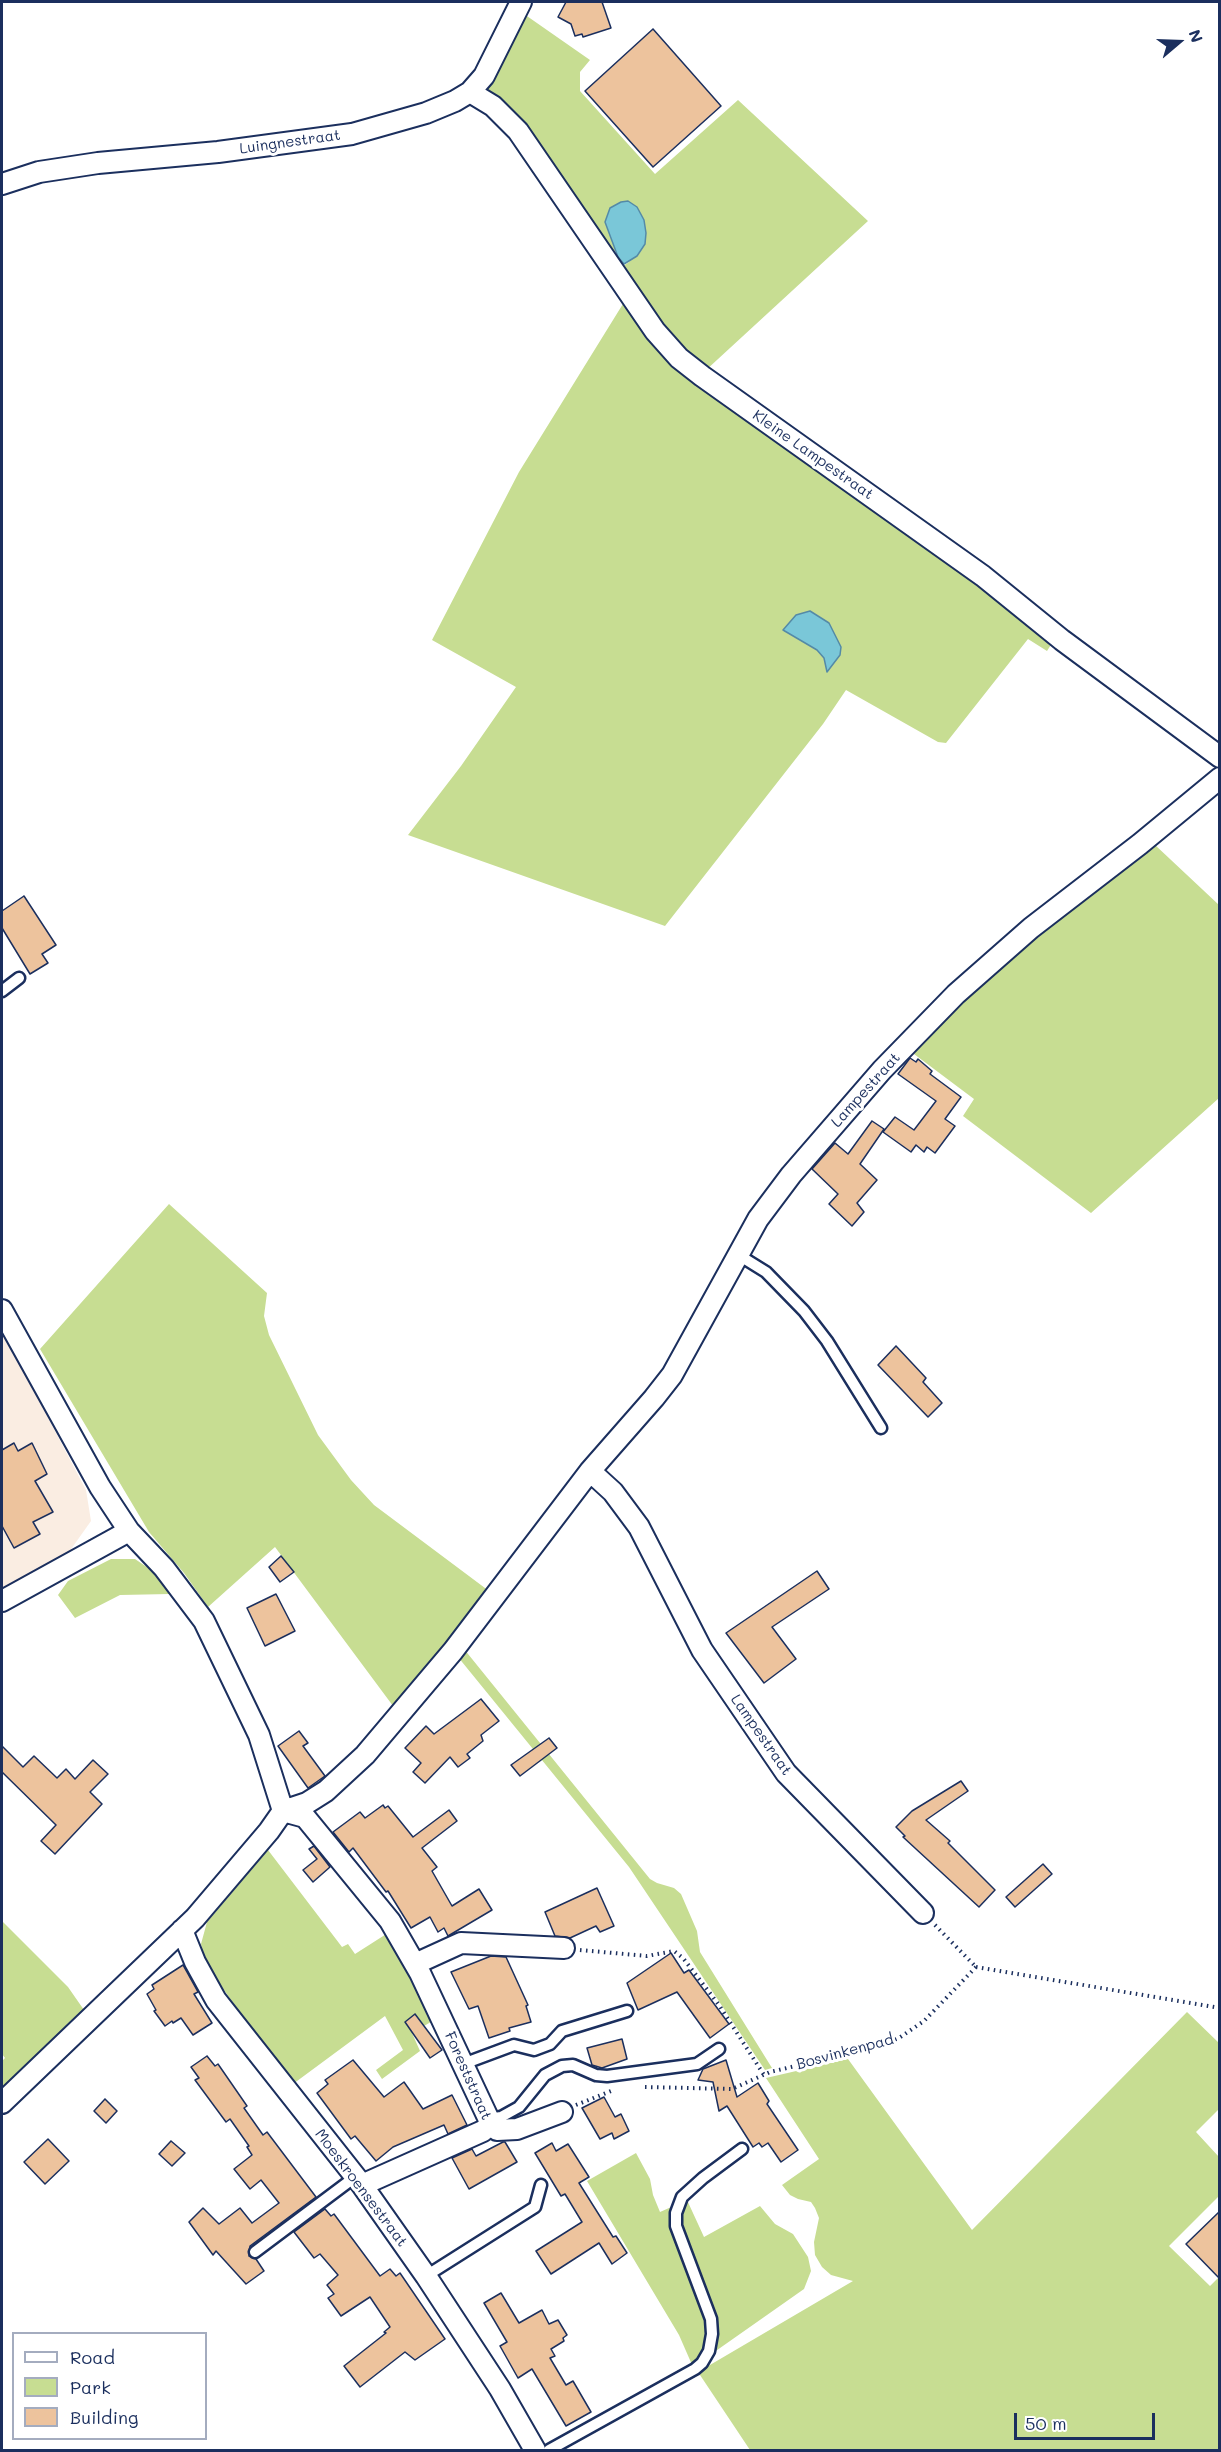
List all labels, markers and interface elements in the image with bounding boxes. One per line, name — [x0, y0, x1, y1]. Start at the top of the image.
north arrow — [1149, 12, 1209, 72]
text: N — [1185, 27, 1208, 45]
street label: Luingnestraat — [238, 126, 342, 158]
street label: Kleine Lampestraat — [749, 406, 877, 504]
street label: Lampestraat — [828, 1049, 904, 1131]
street label: Lampestraat — [727, 1691, 795, 1779]
street label: Foreststraat — [441, 2029, 495, 2123]
street label: Bosvinkenpad — [794, 2030, 896, 2074]
street label: Moeskroensestraat — [311, 2126, 411, 2250]
legend — [12, 2332, 207, 2440]
text: Road — [70, 2345, 115, 2369]
text: Park — [70, 2375, 111, 2399]
scale bar — [1017, 2401, 1158, 2439]
text: Building — [70, 2405, 138, 2429]
text: 50 m — [1025, 2411, 1067, 2435]

